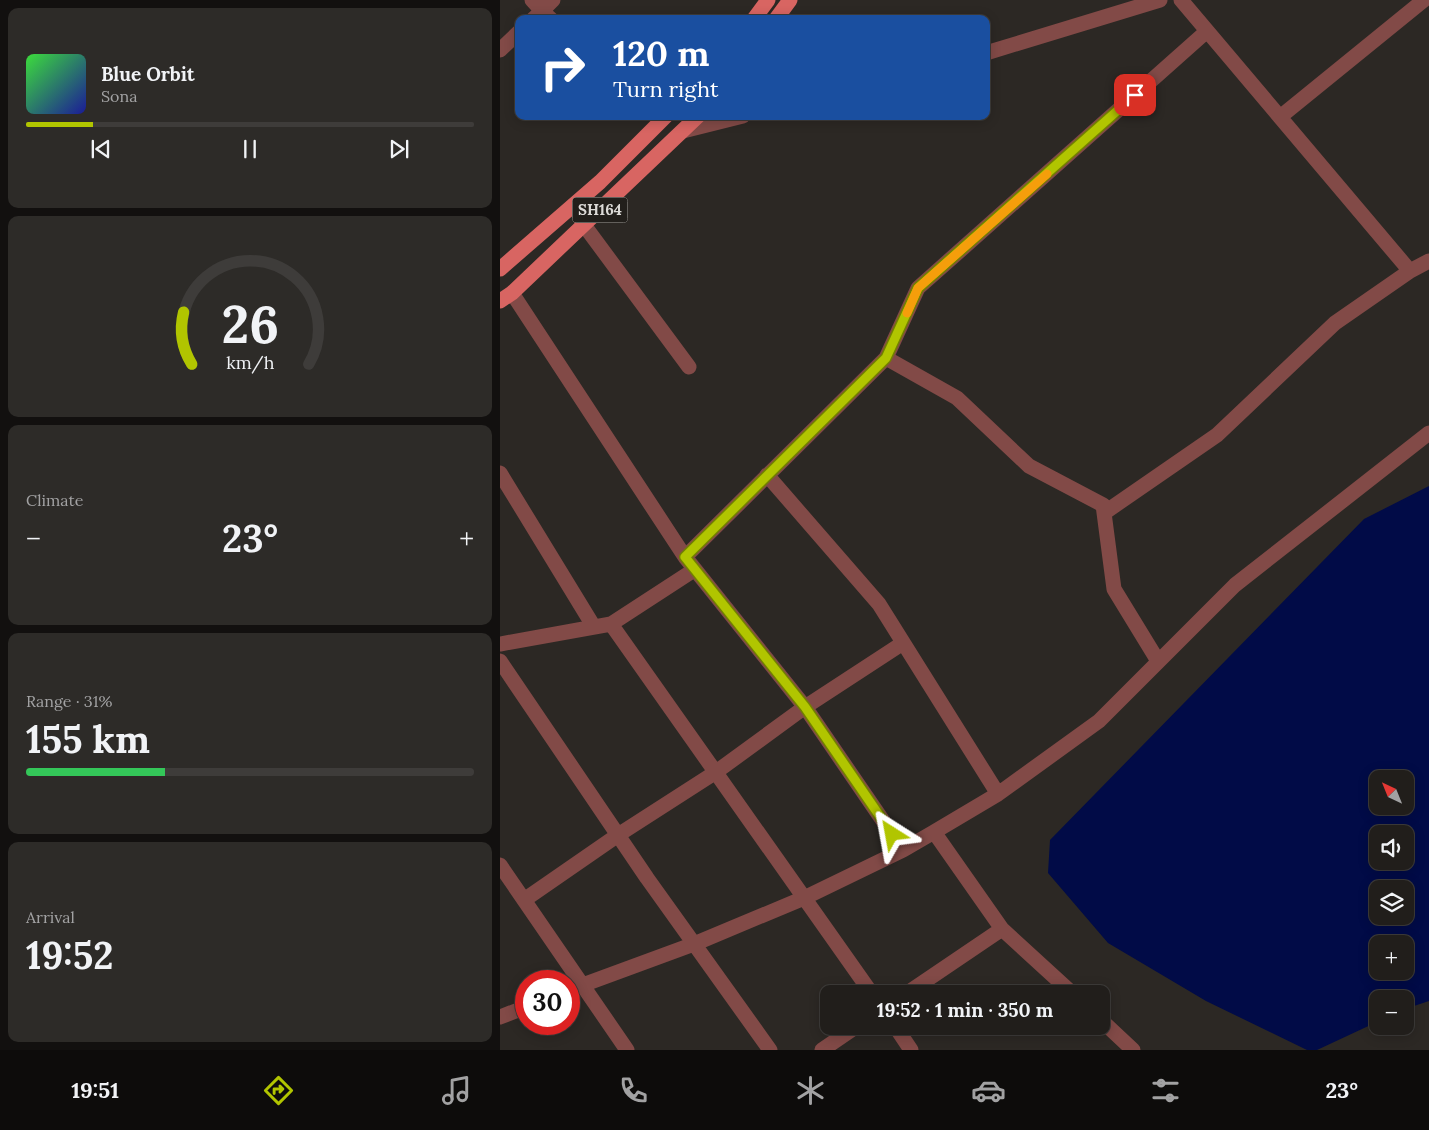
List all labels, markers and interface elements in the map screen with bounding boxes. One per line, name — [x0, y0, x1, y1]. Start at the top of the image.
text: 120 m — [613, 31, 710, 76]
icon: right — [530, 35, 595, 100]
text: Blue Orbit — [101, 62, 195, 86]
pin — [1114, 74, 1156, 116]
text: Turn right — [613, 75, 718, 103]
icon: arrive — [1121, 81, 1149, 109]
text: Sona — [101, 86, 137, 106]
icon: previous — [87, 135, 115, 163]
icon: pause — [236, 135, 264, 163]
icon: next — [385, 135, 413, 163]
road number: SH164 — [572, 198, 628, 222]
text: 26 — [221, 291, 279, 357]
text: km/h — [226, 351, 274, 374]
text: Climate — [26, 490, 83, 510]
text: 23° — [222, 514, 278, 562]
text: − — [26, 521, 41, 557]
text: + — [459, 521, 474, 557]
text: Range · 31% — [26, 691, 113, 711]
text: 155 km — [26, 715, 150, 763]
north arrow — [1369, 770, 1414, 815]
map controls — [1369, 770, 1414, 1035]
position arrow — [865, 807, 917, 859]
button: sound — [1369, 825, 1414, 870]
button: layers — [1369, 880, 1414, 925]
text: Arrival — [26, 907, 75, 927]
text: 19:52 — [26, 931, 114, 979]
button: + — [1369, 935, 1414, 980]
speed limit sign: 30 — [515, 970, 580, 1035]
button: − — [1369, 990, 1414, 1035]
text: 19:52 · 1 min · 350 m — [877, 998, 1053, 1022]
icon: directions — [261, 1073, 296, 1108]
icon: music — [439, 1073, 474, 1108]
icon: phone — [616, 1073, 651, 1108]
icon: climate — [793, 1073, 828, 1108]
icon: car — [971, 1073, 1006, 1108]
icon: filters — [1148, 1073, 1183, 1108]
text: 19:51 — [71, 1076, 119, 1104]
text: 23° — [1325, 1076, 1358, 1104]

